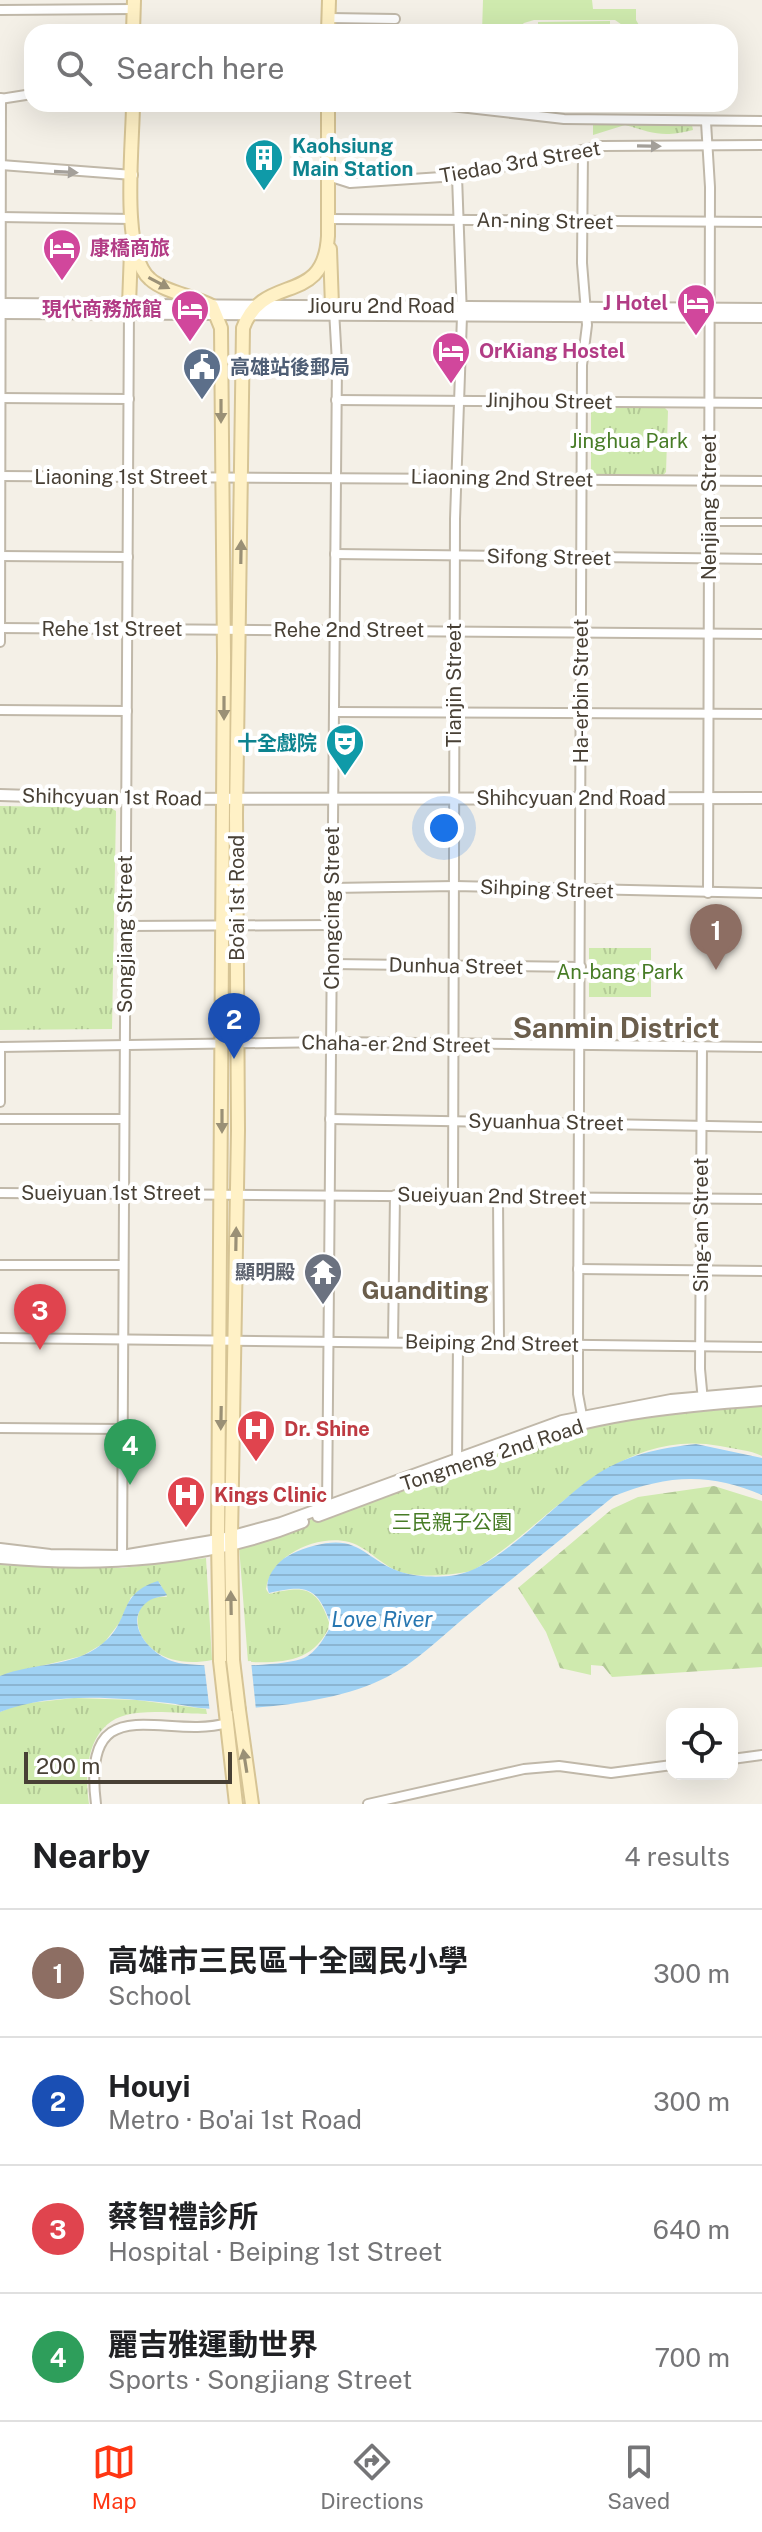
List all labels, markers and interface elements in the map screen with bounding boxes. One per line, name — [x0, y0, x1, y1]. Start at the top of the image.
search box — [24, 24, 738, 112]
icon: search — [52, 46, 96, 90]
text: Search here — [116, 50, 284, 86]
place label: Kaohsiung Main Station — [292, 134, 413, 181]
street label: Tiedao 3rd Street — [438, 136, 602, 188]
building icon: Kaohsiung Main Station — [243, 137, 285, 192]
one-way arrow — [637, 140, 662, 152]
one-way arrow — [54, 165, 79, 178]
street label: An-ning Street — [476, 208, 614, 234]
hotel icon: 康橋商旅 — [41, 227, 83, 282]
place label: 康橋商旅 — [90, 236, 170, 260]
one-way arrow — [148, 276, 171, 290]
hotel icon: J Hotel — [675, 282, 717, 337]
hotel icon: 現代商務旅館 — [169, 288, 211, 343]
place label: J Hotel — [603, 291, 668, 315]
street label: Jiouru 2nd Road — [307, 294, 455, 318]
place label: 現代商務旅館 — [42, 297, 162, 321]
hotel icon: OrKiang Hostel — [430, 330, 472, 385]
place label: OrKiang Hostel — [479, 339, 625, 363]
public building icon: 高雄站後郵局 — [181, 346, 223, 401]
place label: 高雄站後郵局 — [230, 355, 350, 379]
street label: Jinjhou Street — [485, 388, 613, 414]
one-way arrow — [215, 399, 227, 424]
park label: Jinghua Park — [570, 429, 688, 453]
street label: Nenjiang Street — [697, 434, 721, 580]
street label: Liaoning 2nd Street — [410, 464, 594, 492]
street label: Liaoning 1st Street — [34, 465, 208, 489]
one-way arrow — [235, 539, 247, 564]
street label: Sifong Street — [486, 544, 612, 570]
street label: Rehe 1st Street — [41, 617, 183, 641]
street label: Rehe 2nd Street — [274, 618, 424, 642]
street label: Ha-erbin Street — [569, 619, 593, 763]
street label: Tianjin Street — [442, 623, 466, 747]
one-way arrow — [218, 696, 230, 721]
theatre icon: 十全戲院 — [324, 722, 366, 777]
place label: 十全戲院 — [237, 731, 317, 755]
street label: Shihcyuan 1st Road — [22, 783, 202, 811]
street label: Shihcyuan 2nd Road — [476, 786, 666, 810]
your location — [424, 808, 464, 848]
street label: Chongcing Street — [320, 826, 344, 990]
street label: Bo'ai 1st Road — [225, 835, 249, 961]
street label: Songjiang Street — [113, 855, 137, 1013]
street label: Sihping Street — [479, 875, 615, 903]
pin: 1 — [690, 904, 742, 970]
street label: Dunhua Street — [388, 953, 524, 979]
park label: An-bang Park — [556, 960, 684, 984]
pin: 2 — [208, 993, 260, 1059]
district label: Sanmin District — [513, 1011, 719, 1044]
street label: Chaha-er 2nd Street — [301, 1030, 491, 1058]
one-way arrow — [216, 1109, 229, 1134]
street label: Syuanhua Street — [468, 1109, 624, 1135]
street label: Sing-an Street — [689, 1157, 713, 1293]
street label: Sueiyuan 1st Street — [21, 1181, 201, 1205]
street label: Sueiyuan 2nd Street — [397, 1182, 587, 1210]
one-way arrow — [230, 1226, 242, 1251]
temple icon: 顯明殿 — [302, 1251, 344, 1306]
place label: 顯明殿 — [235, 1260, 295, 1284]
district label: Guanditing — [361, 1276, 489, 1304]
pin: 3 — [14, 1284, 66, 1350]
street label: Beiping 2nd Street — [405, 1329, 579, 1357]
one-way arrow — [214, 1406, 227, 1431]
hospital icon: Dr. Shine — [235, 1408, 277, 1463]
street label: Tongmeng 2nd Road — [398, 1414, 586, 1496]
place label: Dr. Shine — [284, 1417, 370, 1441]
pin: 4 — [104, 1419, 156, 1485]
hospital icon: Kings Clinic — [165, 1474, 207, 1529]
place label: Kings Clinic — [214, 1483, 327, 1507]
park label: 三民親子公園 — [392, 1510, 512, 1534]
one-way arrow — [225, 1590, 238, 1615]
water label: Love River — [331, 1606, 433, 1632]
map controls — [666, 1708, 738, 1780]
button: locate — [666, 1708, 738, 1780]
scale bar — [24, 1748, 232, 1784]
one-way arrow — [238, 1748, 251, 1773]
text: 200 m — [36, 1753, 100, 1779]
text: Nearby — [32, 1836, 150, 1876]
text: 4 results — [624, 1841, 730, 1872]
text: 高雄市三民區十全國民小學 — [108, 1942, 468, 1978]
text: 1 — [52, 1958, 64, 1989]
text: 300 m — [653, 1958, 730, 1989]
text: School — [108, 1980, 192, 2011]
text: Houyi — [108, 2068, 191, 2104]
text: 2 — [50, 2086, 66, 2117]
text: 300 m — [653, 2086, 730, 2117]
text: Metro · Bo'ai 1st Road — [108, 2104, 362, 2135]
text: 蔡智禮診所 — [108, 2198, 258, 2234]
text: 3 — [49, 2214, 67, 2245]
text: 640 m — [653, 2214, 730, 2245]
text: Hospital · Beiping 1st Street — [108, 2236, 442, 2267]
text: 麗吉雅運動世界 — [108, 2326, 318, 2362]
text: 4 — [49, 2342, 67, 2373]
text: 700 m — [654, 2342, 730, 2373]
text: Sports · Songjiang Street — [108, 2364, 412, 2395]
tab: Map — [92, 2440, 137, 2514]
tab: Directions — [320, 2440, 424, 2514]
tab: Saved — [607, 2440, 670, 2514]

